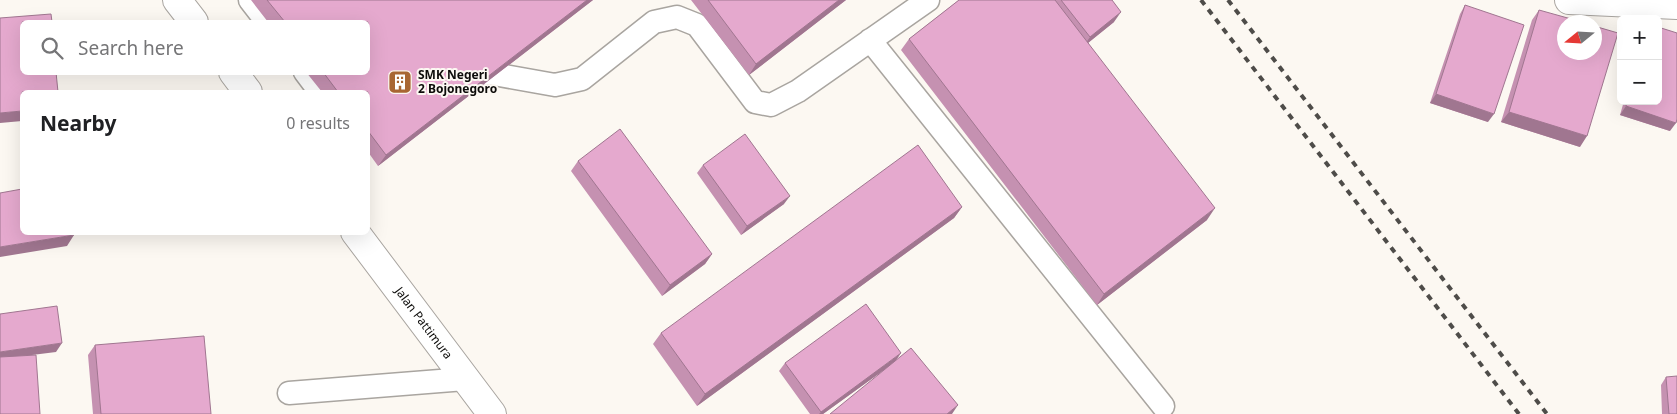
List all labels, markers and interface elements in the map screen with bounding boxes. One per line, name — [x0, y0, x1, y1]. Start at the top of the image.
north arrow — [1557, 15, 1602, 60]
map controls — [1617, 15, 1662, 105]
button: + — [1617, 15, 1662, 60]
search box — [20, 20, 370, 75]
icon: search — [38, 34, 66, 62]
text: Search here — [78, 35, 184, 61]
button: − — [1617, 60, 1662, 105]
place label: SMK Negeri 2 Bojonegoro — [418, 66, 497, 97]
building icon: SMK Negeri 2 Bojonegoro — [387, 69, 413, 95]
text: Nearby — [40, 109, 116, 137]
text: 0 results — [286, 112, 350, 134]
street label: Jalan Pattimura — [391, 282, 457, 362]

